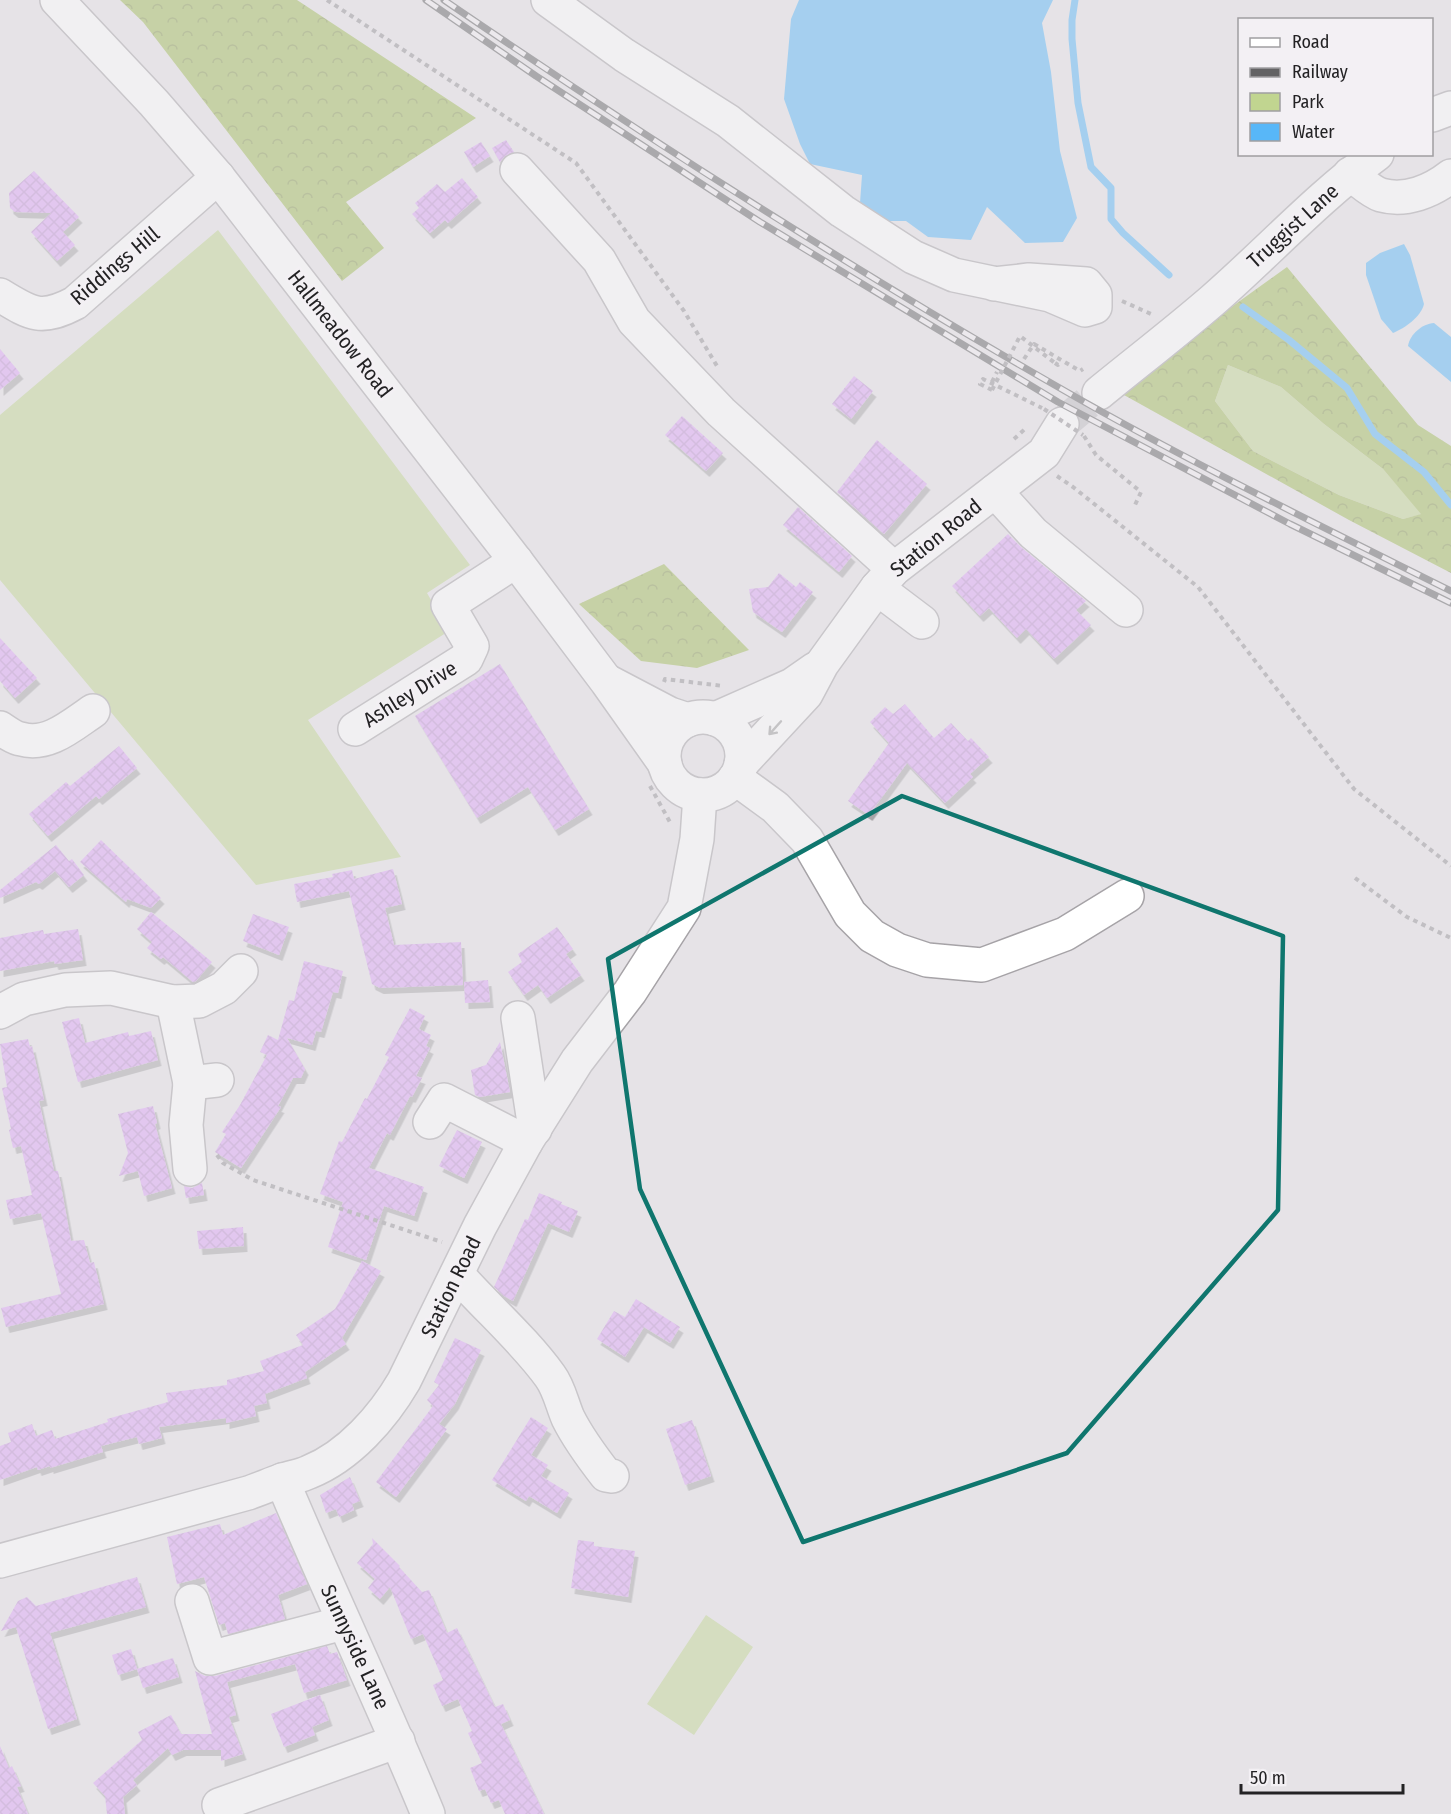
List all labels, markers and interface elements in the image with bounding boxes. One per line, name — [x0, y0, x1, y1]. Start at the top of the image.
legend — [1238, 18, 1433, 156]
text: Road — [1292, 31, 1329, 53]
text: Railway — [1292, 61, 1348, 83]
text: Park — [1292, 91, 1325, 113]
text: Water — [1292, 121, 1335, 143]
street label: Truggist Lane — [1242, 178, 1344, 274]
street label: Riddings Hill — [65, 221, 165, 311]
street label: Hallmeadow Road — [282, 265, 398, 403]
street label: Station Road — [885, 493, 987, 583]
street label: Ashley Drive — [358, 655, 462, 733]
one-way arrow — [768, 720, 782, 735]
street label: Station Road — [415, 1232, 487, 1342]
street label: Sunnyside Lane — [315, 1581, 395, 1713]
scale bar — [1241, 1757, 1403, 1795]
text: 50 m — [1250, 1767, 1286, 1789]

